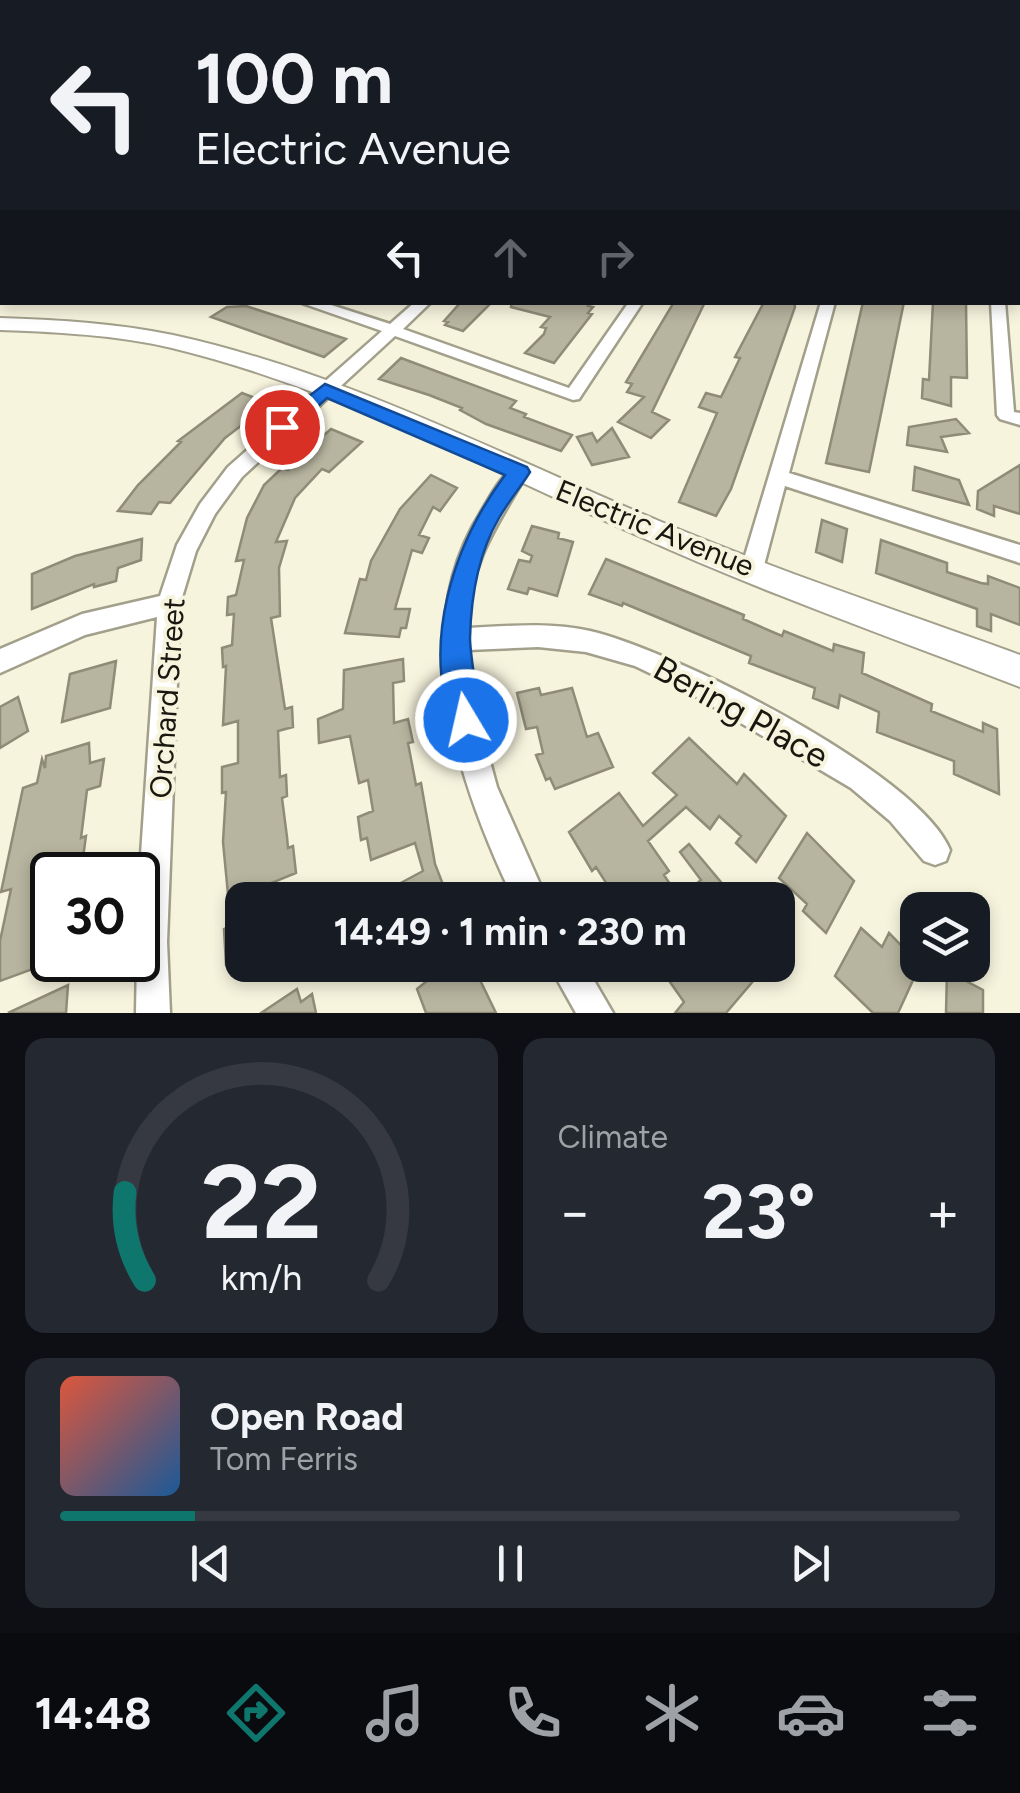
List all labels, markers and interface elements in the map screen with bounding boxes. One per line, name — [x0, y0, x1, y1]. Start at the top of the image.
text: 100 m — [195, 36, 393, 121]
icon: left — [30, 40, 160, 170]
text: Electric Avenue — [195, 121, 511, 175]
icon: left — [378, 230, 433, 285]
icon: ahead — [483, 230, 538, 285]
icon: right — [588, 230, 643, 285]
pin — [240, 385, 325, 470]
icon: arrive — [255, 400, 310, 455]
street label: Electric Avenue — [550, 471, 760, 585]
street label: Orchard Street — [142, 597, 192, 799]
street label: Bering Place — [646, 647, 836, 777]
position arrow — [414, 668, 518, 772]
speed limit sign: 30 — [30, 852, 160, 982]
map controls — [900, 892, 990, 982]
button: layers — [900, 892, 990, 982]
text: 14:49 · 1 min · 230 m — [333, 909, 687, 955]
text: Climate — [558, 1118, 668, 1156]
text: 22 — [201, 1139, 321, 1264]
text: 23° — [702, 1167, 815, 1257]
text: − — [558, 1179, 592, 1245]
text: + — [926, 1179, 960, 1245]
text: km/h — [220, 1256, 302, 1299]
text: Open Road — [210, 1394, 404, 1440]
text: Tom Ferris — [210, 1440, 358, 1478]
icon: previous — [183, 1536, 238, 1591]
icon: pause — [483, 1536, 538, 1591]
icon: next — [783, 1536, 838, 1591]
icon: directions — [221, 1678, 291, 1748]
icon: music — [360, 1678, 430, 1748]
icon: phone — [498, 1678, 568, 1748]
icon: climate — [637, 1678, 707, 1748]
icon: car — [776, 1678, 846, 1748]
icon: filters — [915, 1678, 985, 1748]
text: 14:48 — [34, 1686, 152, 1740]

